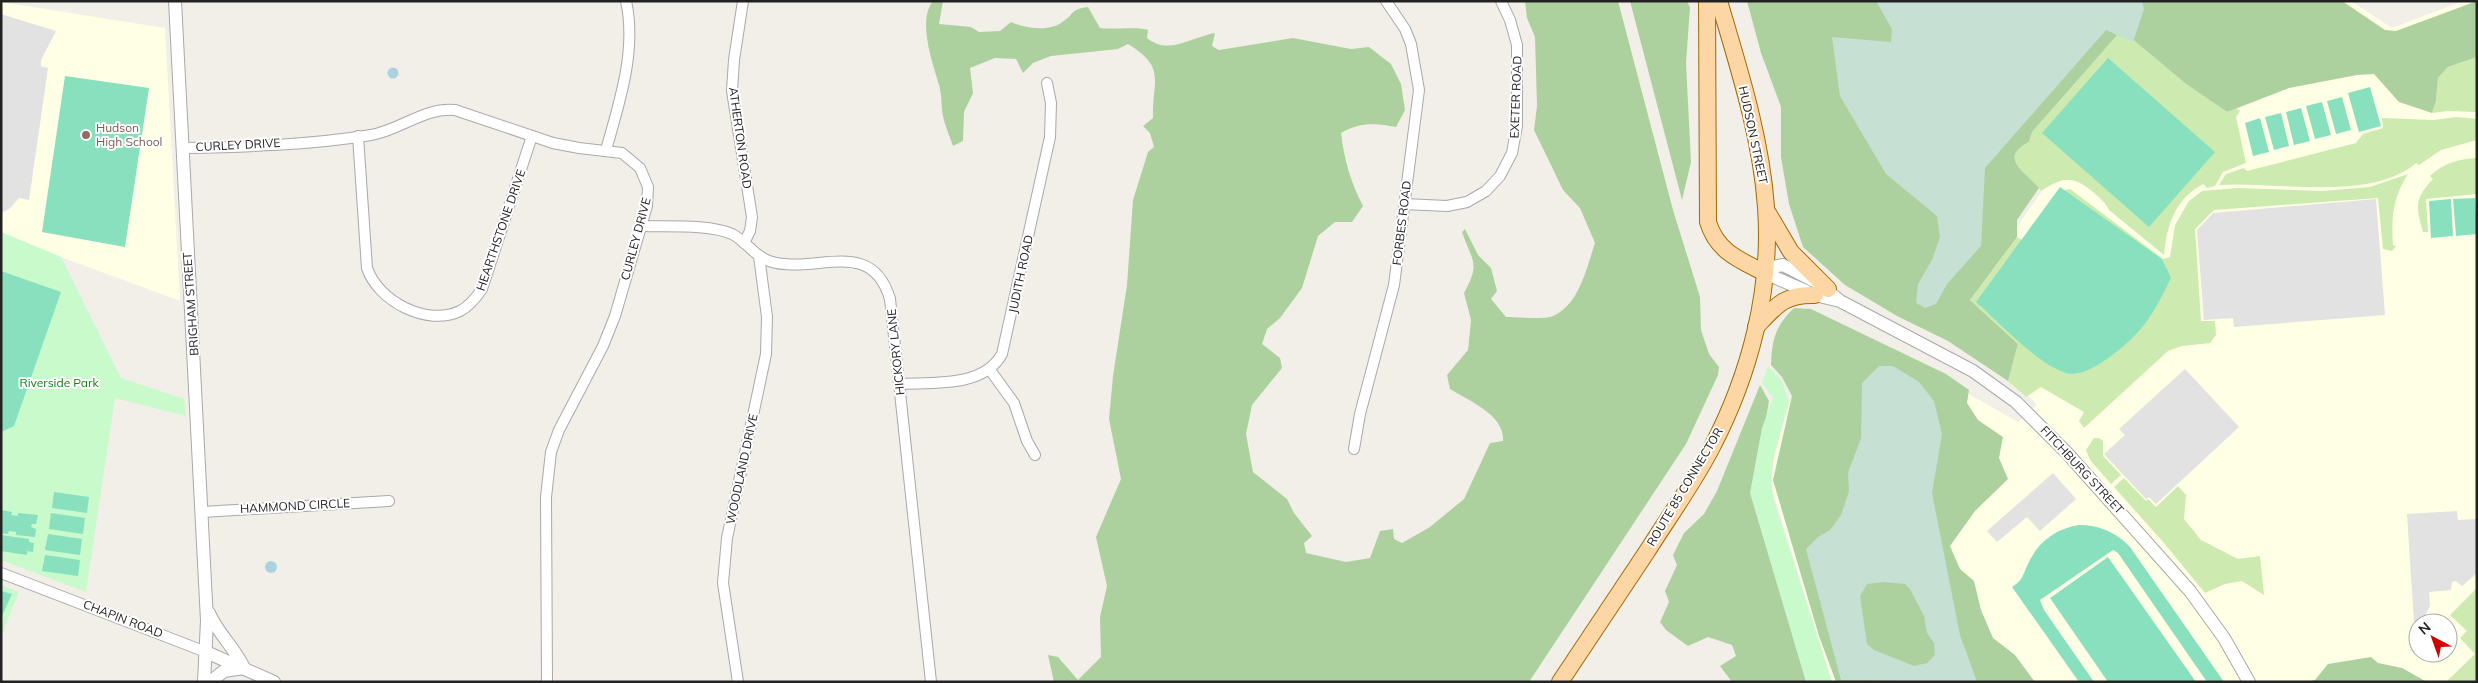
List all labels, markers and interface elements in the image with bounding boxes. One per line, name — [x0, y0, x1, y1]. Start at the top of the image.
street label: EXETER ROAD — [1507, 55, 1524, 139]
street label: HUDSON STREET — [1736, 85, 1771, 186]
street label: ATHERTON ROAD — [726, 86, 755, 190]
place label: Hudson High School — [96, 120, 162, 149]
marker: Hudson High School — [80, 129, 92, 141]
street label: CURLEY DRIVE — [195, 135, 281, 154]
street label: HEARTHSTONE DRIVE — [473, 167, 528, 293]
street label: FORBES ROAD — [1389, 180, 1414, 266]
street label: CURLEY DRIVE — [617, 196, 654, 282]
street label: JUDITH ROAD — [1005, 233, 1036, 314]
street label: BRIGHAM STREET — [179, 251, 202, 356]
street label: HICKORY LANE — [884, 308, 907, 396]
park label: Riverside Park — [19, 375, 99, 390]
street label: WOODLAND DRIVE — [722, 412, 761, 526]
street label: FITCHBURG STREET — [2038, 422, 2128, 517]
street label: ROUTE 85 CONNECTOR — [1643, 425, 1726, 549]
street label: HAMMOND CIRCLE — [240, 495, 350, 516]
street label: CHAPIN ROAD — [81, 596, 165, 641]
north arrow — [2408, 613, 2458, 663]
text: N — [2415, 618, 2434, 638]

